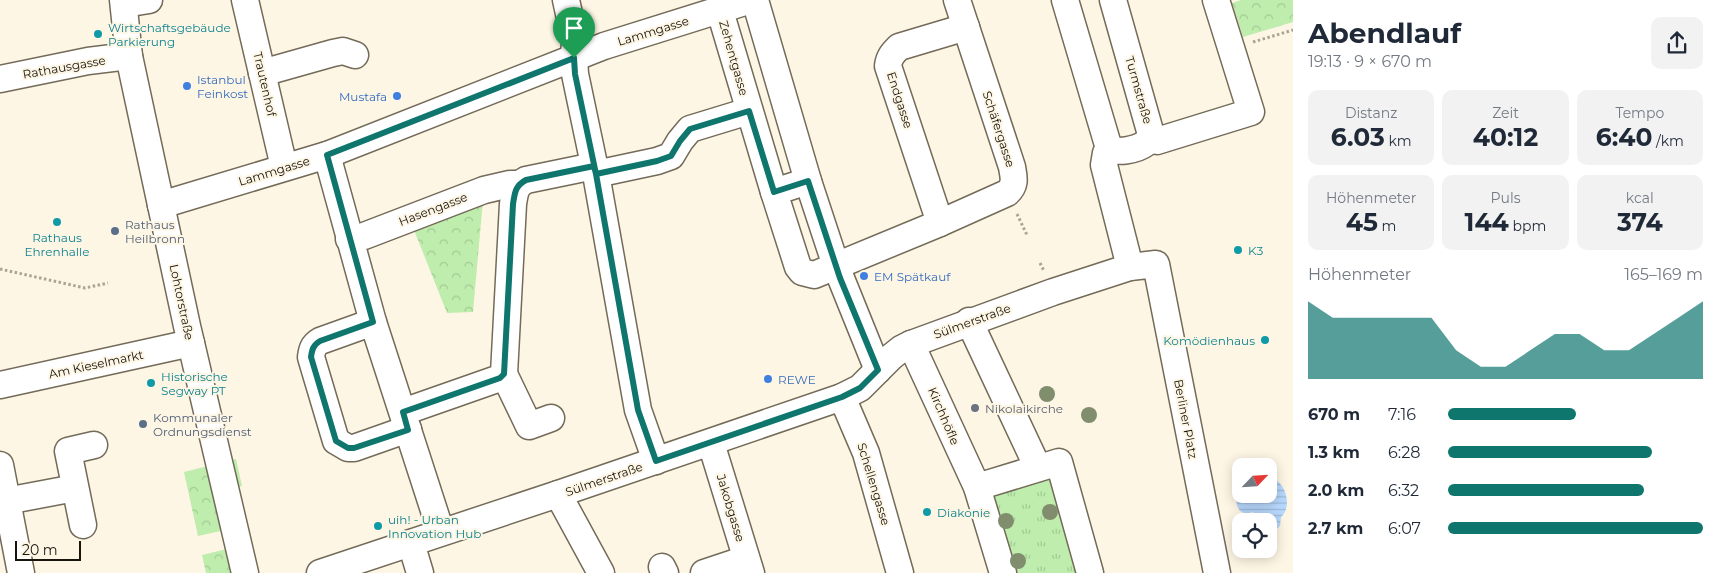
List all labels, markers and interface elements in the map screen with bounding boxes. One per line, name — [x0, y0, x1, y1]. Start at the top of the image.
pin — [553, 7, 595, 58]
street label: Lammgasse — [615, 13, 691, 49]
icon: arrive — [560, 14, 588, 42]
text: Abendlauf — [1308, 16, 1461, 50]
button: share — [1651, 17, 1703, 69]
street label: Zehentgasse — [716, 19, 752, 97]
place label: Wirtschaftsgebäude Parkierung — [108, 20, 231, 49]
marker: Wirtschaftsgebäude Parkierung — [92, 28, 104, 40]
street label: Trautenhof — [250, 50, 280, 119]
street label: Rathausgasse — [21, 52, 107, 82]
text: 19:13 · 9 × 670 m — [1308, 52, 1432, 71]
street label: Turmstraße — [1122, 54, 1156, 126]
street label: Endgasse — [884, 70, 916, 130]
place label: Istanbul Feinkost — [197, 72, 248, 101]
marker: Istanbul Feinkost — [181, 80, 193, 92]
place label: Mustafa — [339, 89, 387, 104]
street label: Schäfergasse — [980, 89, 1018, 169]
marker: Mustafa — [391, 90, 403, 102]
text: Distanz — [1345, 104, 1397, 122]
text: Zeit — [1492, 104, 1519, 122]
text: Tempo — [1615, 104, 1664, 122]
text: 6.03 — [1331, 122, 1385, 152]
text: 40:12 — [1473, 122, 1538, 152]
text: 6:40 — [1596, 122, 1652, 152]
text: km — [1385, 132, 1412, 150]
text: /km — [1652, 132, 1684, 150]
street label: Lammgasse — [236, 153, 312, 189]
street label: Hasengasse — [397, 189, 469, 229]
text: Höhenmeter — [1326, 189, 1416, 207]
text: Puls — [1490, 189, 1521, 207]
text: kcal — [1626, 189, 1654, 207]
text: 45 — [1346, 207, 1378, 237]
text: 144 — [1465, 207, 1509, 237]
text: 374 — [1617, 207, 1663, 237]
marker: Rathaus Ehrenhalle — [51, 216, 63, 228]
place label: Rathaus Heilbronn — [125, 217, 185, 246]
text: m — [1378, 217, 1396, 235]
text: bpm — [1509, 217, 1546, 235]
marker: Rathaus Heilbronn — [109, 225, 121, 237]
place label: Rathaus Ehrenhalle — [24, 230, 90, 259]
place label: K3 — [1248, 243, 1263, 258]
marker: K3 — [1232, 244, 1244, 256]
street label: Lohtorstraße — [167, 263, 197, 341]
text: Höhenmeter — [1308, 265, 1411, 284]
text: 165–169 m — [1624, 265, 1703, 284]
place label: EM Spätkauf — [874, 269, 951, 284]
marker: EM Spätkauf — [858, 270, 870, 282]
street label: Sülmerstraße — [931, 300, 1013, 342]
place label: Komödienhaus — [1163, 333, 1255, 348]
marker: Komödienhaus — [1259, 334, 1271, 346]
street label: Am Kieselmarkt — [47, 347, 145, 381]
place label: Historische Segway PT — [161, 369, 228, 398]
place label: REWE — [778, 372, 816, 387]
marker: REWE — [762, 373, 774, 385]
marker: Historische Segway PT — [145, 377, 157, 389]
street label: Berliner Platz — [1171, 378, 1201, 460]
street label: Kirchhöfle — [925, 385, 963, 447]
place label: Nikolaikirche — [985, 401, 1063, 416]
marker: Nikolaikirche — [969, 402, 981, 414]
text: 670 m — [1308, 405, 1360, 424]
text: 7:16 — [1388, 405, 1416, 424]
place label: Kommunaler Ordnungsdienst — [153, 410, 252, 439]
marker: Kommunaler Ordnungsdienst — [137, 418, 149, 430]
street label: Schellengasse — [854, 441, 894, 527]
text: 1.3 km — [1308, 443, 1360, 462]
text: 6:28 — [1388, 443, 1420, 462]
north arrow — [1232, 458, 1278, 502]
map controls — [1232, 458, 1277, 558]
street label: Sülmerstraße — [563, 459, 645, 499]
street label: Jakobgasse — [713, 471, 748, 544]
text: 2.0 km — [1308, 481, 1364, 500]
text: 6:32 — [1388, 481, 1419, 500]
place label: Diakonie — [937, 505, 990, 520]
marker: Diakonie — [921, 506, 933, 518]
place label: uih! - Urban Innovation Hub — [388, 512, 481, 541]
button: locate — [1232, 513, 1277, 558]
text: 2.7 km — [1308, 519, 1363, 538]
text: 6:07 — [1388, 519, 1421, 538]
marker: uih! - Urban Innovation Hub — [372, 520, 384, 532]
scale bar — [15, 538, 81, 561]
text: 20 m — [22, 541, 58, 559]

